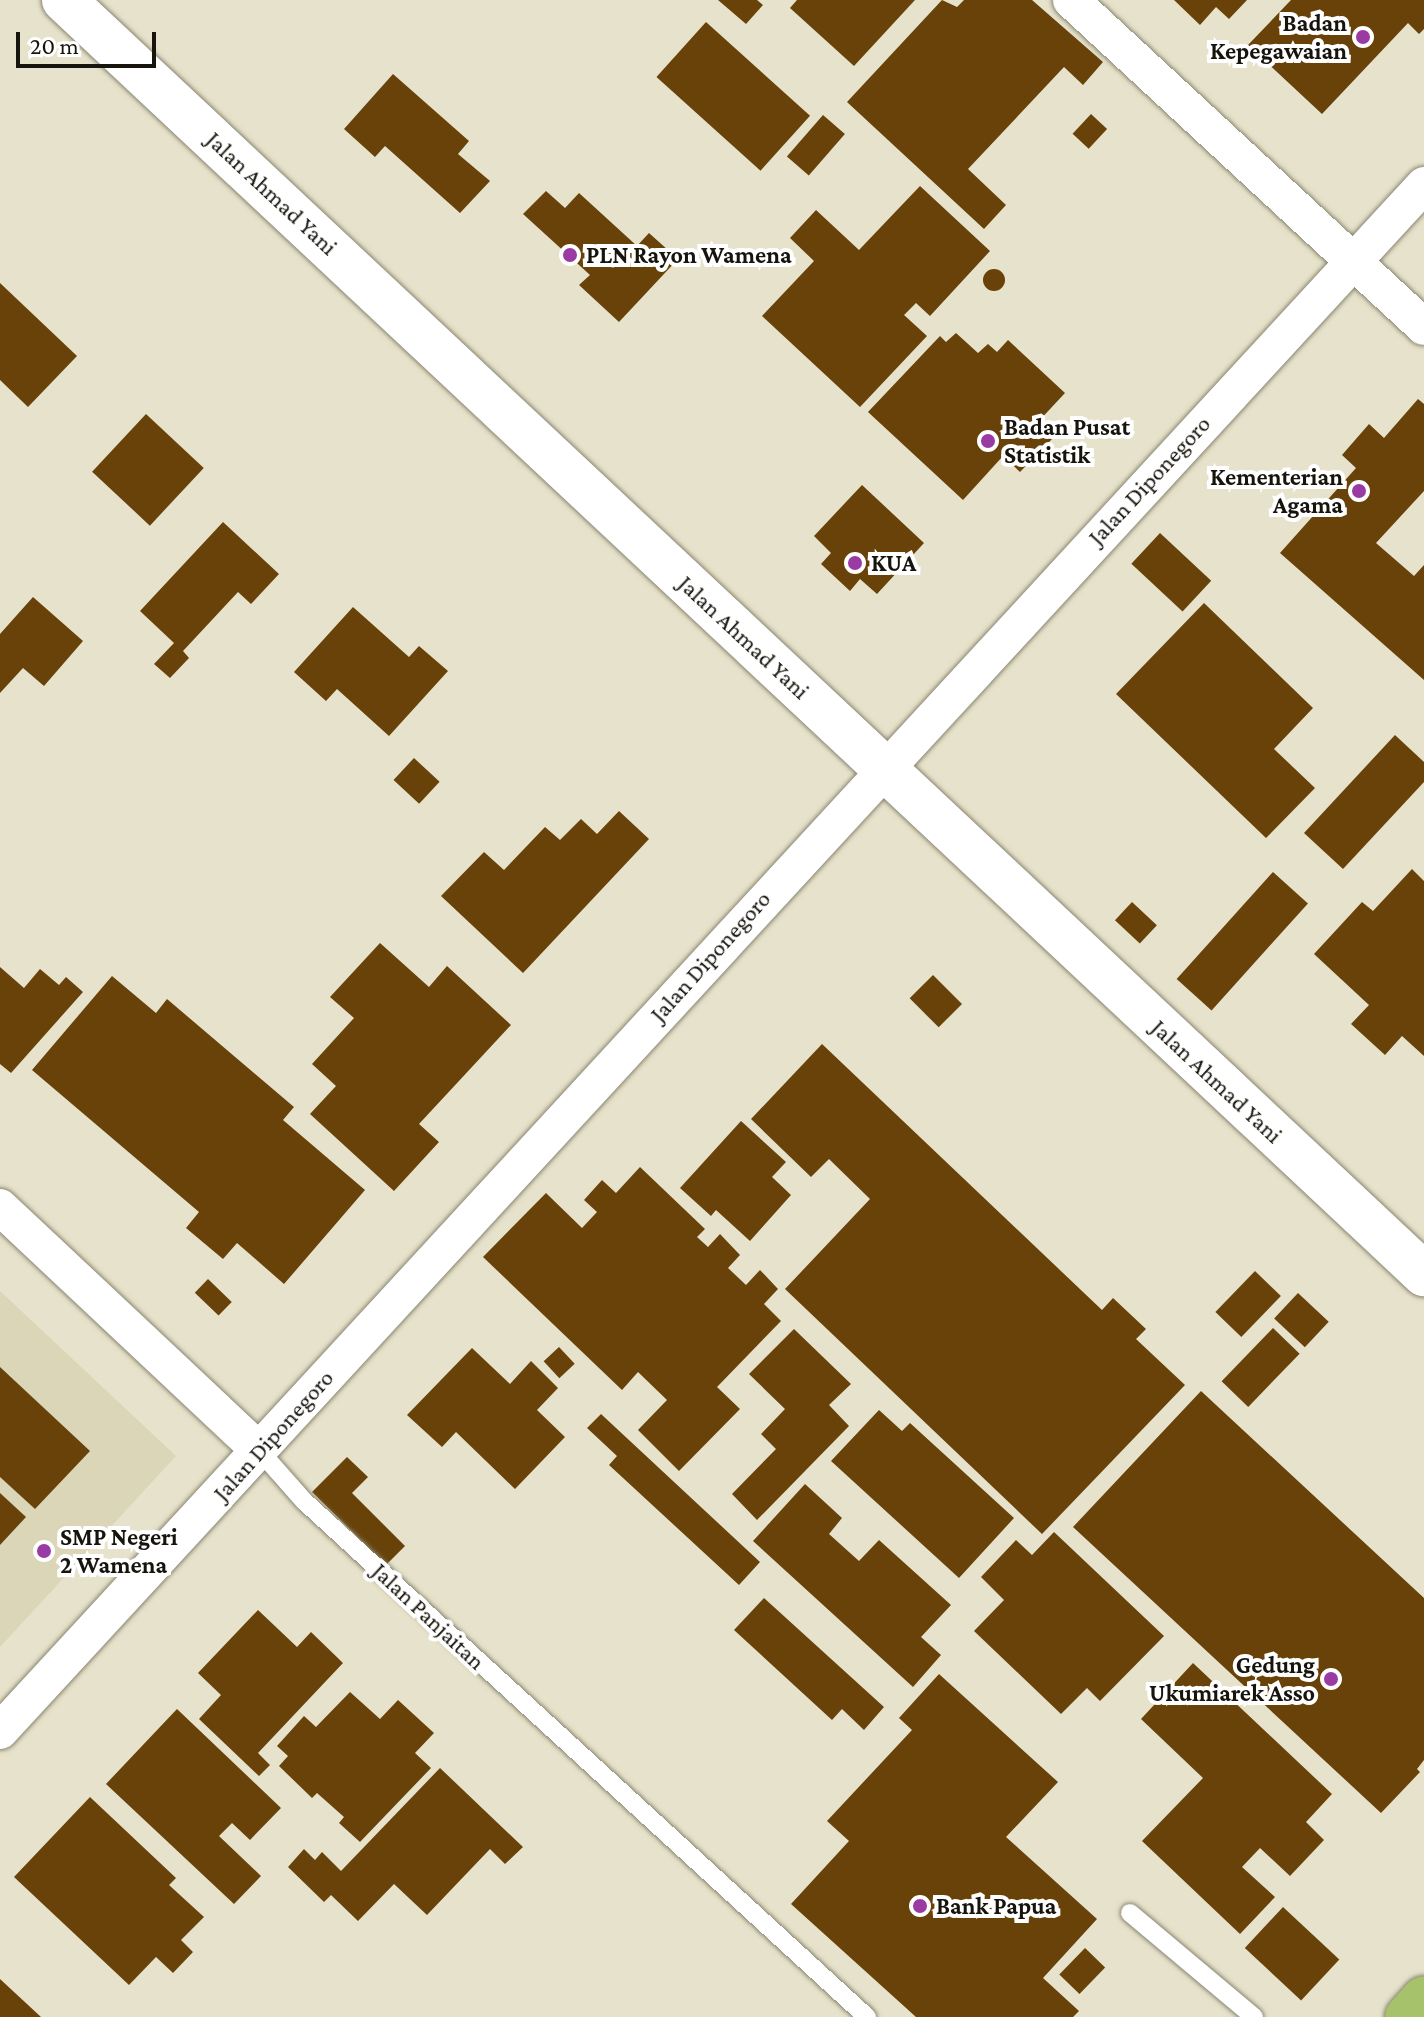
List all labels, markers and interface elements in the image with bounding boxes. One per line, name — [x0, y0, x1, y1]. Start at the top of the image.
place label: Badan Kepegawaian — [1210, 9, 1347, 65]
scale bar — [20, 16, 160, 66]
marker: Badan Kepegawaian — [1354, 28, 1372, 46]
text: 20 m — [30, 32, 79, 59]
street label: Jalan Ahmad Yani — [201, 125, 343, 261]
place label: PLN Rayon Wamena — [586, 241, 792, 269]
marker: PLN Rayon Wamena — [561, 246, 579, 264]
street label: Jalan Diponegoro — [1082, 409, 1216, 551]
place label: Badan Pusat Statistik — [1004, 413, 1130, 469]
marker: Badan Pusat Statistik — [979, 432, 997, 450]
place label: Kementerian Agama — [1210, 463, 1343, 519]
marker: Kementerian Agama — [1350, 482, 1368, 500]
place label: KUA — [871, 549, 916, 577]
marker: KUA — [846, 554, 864, 572]
street label: Jalan Ahmad Yani — [673, 569, 815, 705]
street label: Jalan Diponegoro — [644, 884, 776, 1028]
street label: Jalan Ahmad Yani — [1146, 1013, 1288, 1149]
street label: Jalan Diponegoro — [207, 1363, 339, 1507]
place label: SMP Negeri 2 Wamena — [60, 1523, 178, 1579]
marker: SMP Negeri 2 Wamena — [35, 1542, 53, 1560]
street label: Jalan Panjaitan — [367, 1556, 491, 1676]
place label: Gedung Ukumiarek Asso — [1149, 1651, 1315, 1707]
marker: Gedung Ukumiarek Asso — [1322, 1670, 1340, 1688]
place label: Bank Papua — [936, 1892, 1056, 1920]
marker: Bank Papua — [911, 1897, 929, 1915]

